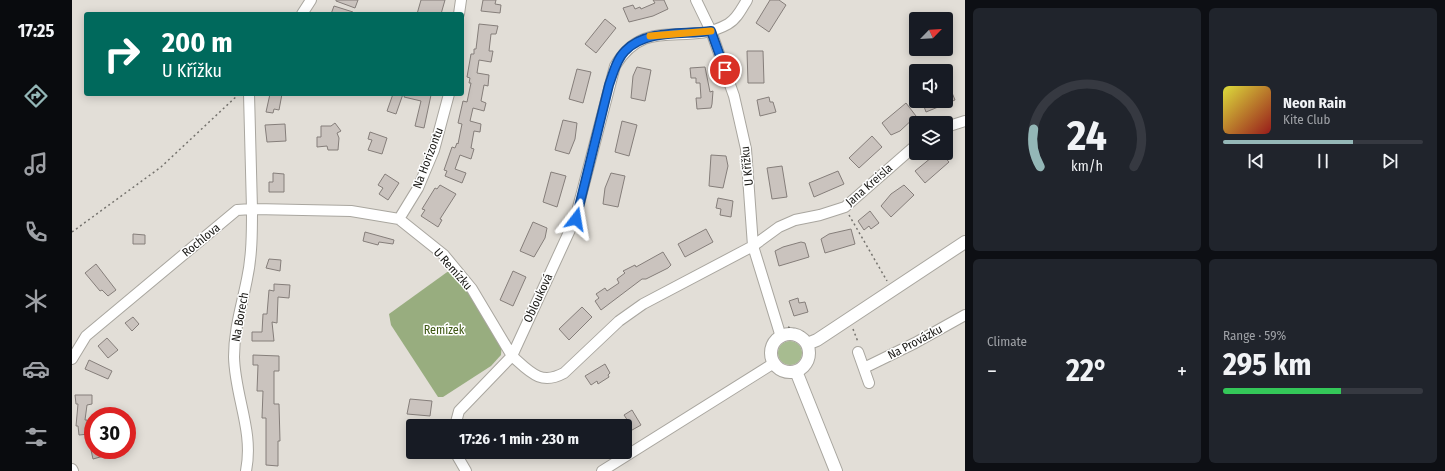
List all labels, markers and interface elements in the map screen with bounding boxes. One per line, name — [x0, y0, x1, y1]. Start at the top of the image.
north arrow — [909, 12, 953, 56]
map controls — [909, 12, 953, 160]
text: 17:25 — [18, 20, 54, 42]
text: 200 m — [162, 26, 233, 59]
icon: right — [96, 28, 148, 80]
pin — [708, 53, 742, 87]
icon: arrive — [714, 59, 736, 81]
text: U Křížku — [162, 60, 222, 82]
button: sound — [909, 64, 953, 108]
icon: directions — [22, 82, 50, 110]
text: Neon Rain — [1283, 94, 1346, 112]
text: 24 — [1066, 111, 1107, 161]
text: Kite Club — [1283, 112, 1330, 127]
button: layers — [909, 116, 953, 160]
street label: Na Horizontu — [410, 125, 446, 191]
street label: U Křížku — [738, 145, 756, 187]
icon: music — [22, 150, 50, 178]
icon: previous — [1245, 150, 1267, 172]
icon: pause — [1312, 150, 1334, 172]
icon: next — [1379, 150, 1401, 172]
text: km/h — [1071, 158, 1103, 175]
street label: Jana Kreisla — [843, 161, 895, 209]
position arrow — [555, 198, 597, 240]
icon: phone — [22, 218, 50, 246]
street label: Rochlova — [179, 220, 223, 259]
street label: U Remízku — [431, 245, 475, 293]
street label: Oblouková — [521, 271, 555, 325]
icon: climate — [22, 287, 50, 315]
street label: Na Borech — [229, 291, 251, 343]
street label: Na Provázku — [885, 322, 945, 362]
park label: Remízek — [424, 323, 465, 337]
text: Range · 59% — [1223, 328, 1286, 343]
text: Climate — [987, 334, 1027, 349]
text: 295 km — [1223, 347, 1311, 383]
text: 22° — [1066, 353, 1108, 389]
icon: car — [22, 355, 50, 383]
text: − — [987, 358, 997, 385]
text: + — [1177, 358, 1187, 385]
speed limit sign: 30 — [84, 407, 136, 459]
icon: filters — [22, 423, 50, 451]
text: 17:26 · 1 min · 230 m — [459, 430, 579, 448]

